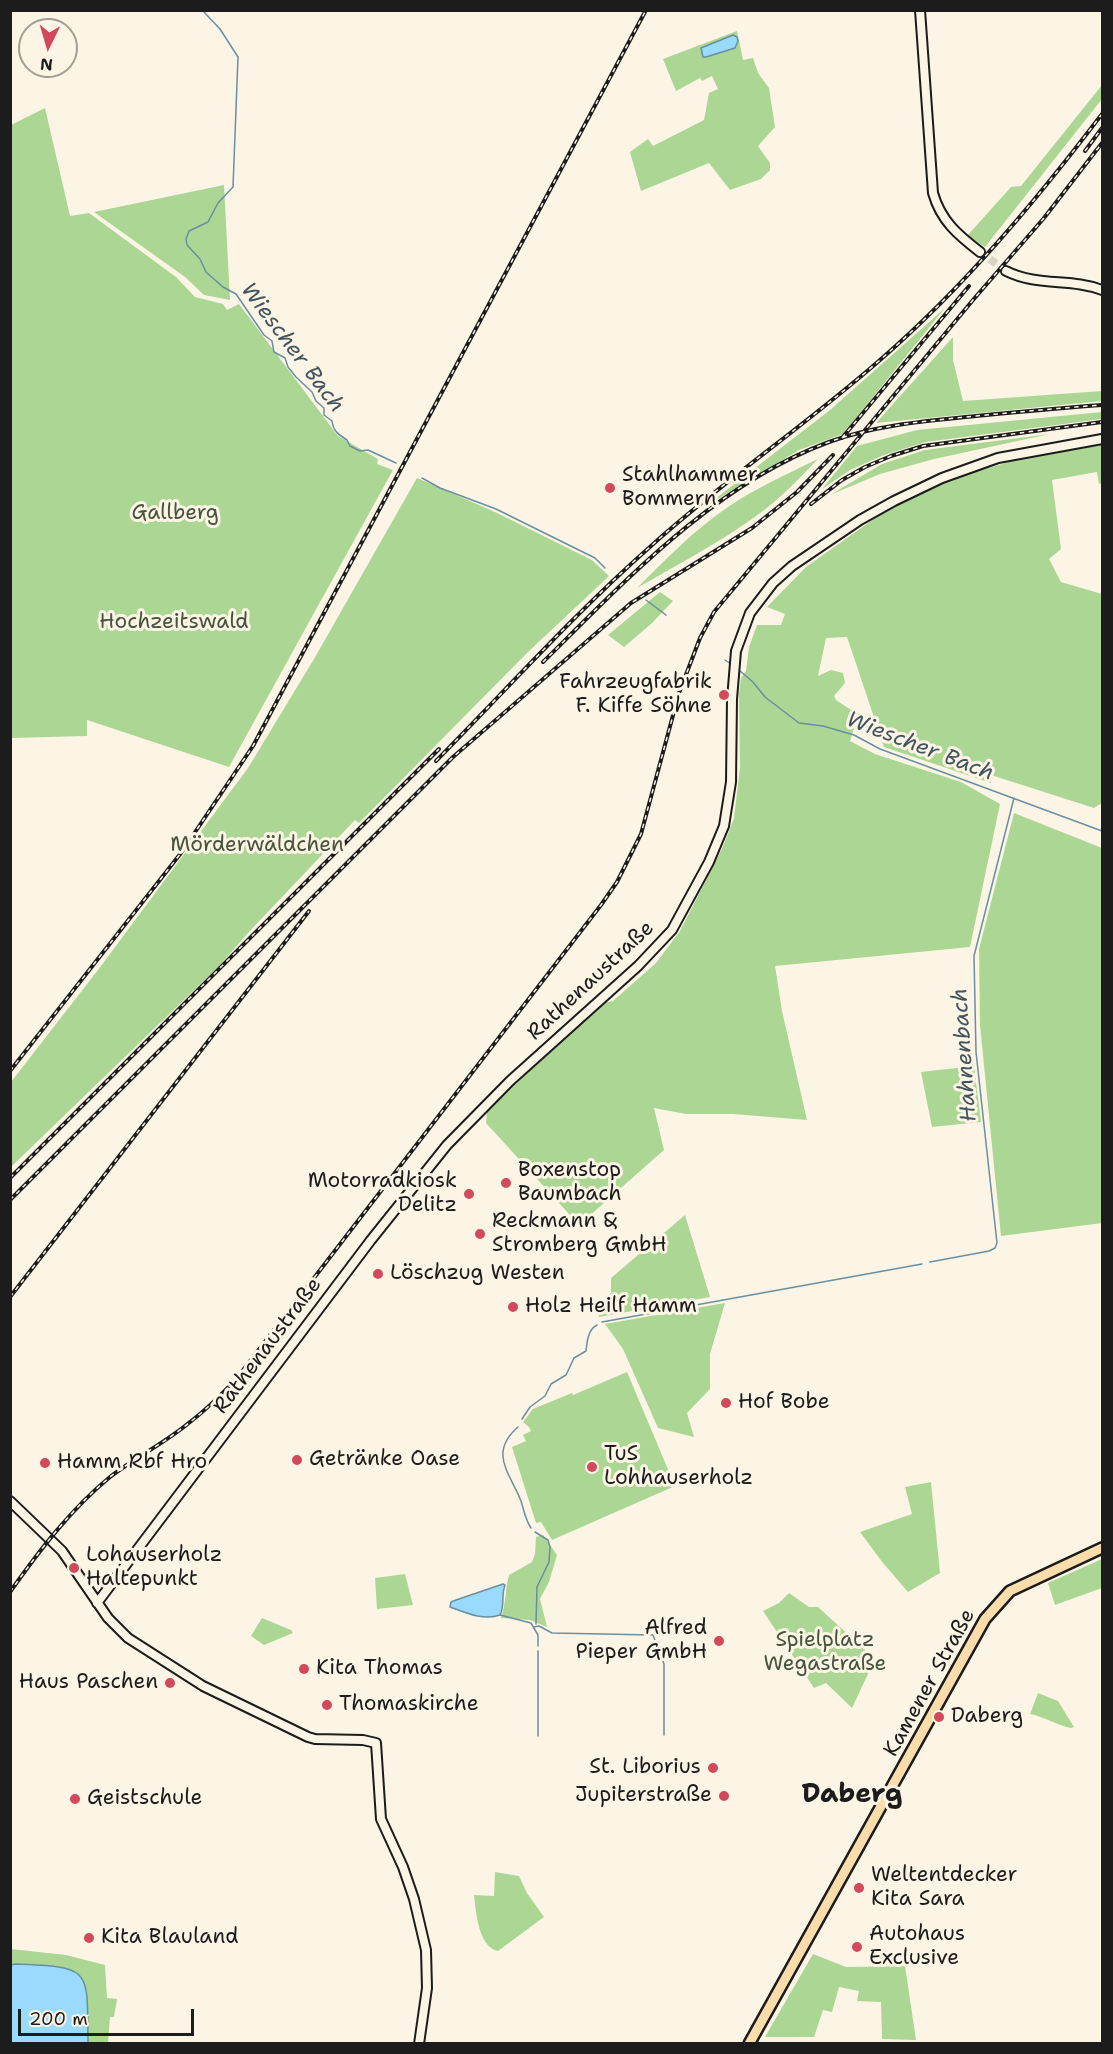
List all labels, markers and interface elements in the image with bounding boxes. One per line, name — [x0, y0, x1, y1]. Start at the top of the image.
north arrow — [18, 18, 78, 78]
text: N — [39, 53, 54, 75]
water label: Wiescher Bach — [235, 278, 349, 418]
place label: Stahlhammer Bommern — [622, 463, 758, 513]
marker: Stahlhammer Bommern — [603, 481, 617, 495]
park label: Gallberg — [131, 501, 219, 527]
park label: Hochzeitswald — [99, 610, 249, 636]
place label: Fahrzeugfabrik F. Kiffe Söhne — [559, 670, 712, 720]
marker: Fahrzeugfabrik F. Kiffe Söhne — [717, 688, 731, 702]
water label: Wiescher Bach — [843, 707, 997, 787]
park label: Mörderwäldchen — [170, 833, 344, 859]
street label: Rathenaustraße — [523, 916, 659, 1046]
water label: Hahnenbach — [947, 987, 983, 1123]
place label: Boxenstop Baumbach — [518, 1158, 622, 1208]
place label: Motorradkiosk Delitz — [308, 1169, 457, 1219]
marker: Boxenstop Baumbach — [499, 1176, 513, 1190]
marker: Motorradkiosk Delitz — [462, 1187, 476, 1201]
place label: Reckmann & Stromberg GmbH — [492, 1209, 667, 1259]
marker: Reckmann & Stromberg GmbH — [473, 1227, 487, 1241]
place label: Löschzug Westen — [390, 1261, 565, 1287]
marker: Löschzug Westen — [371, 1267, 385, 1281]
street label: Rathenaustraße — [209, 1273, 327, 1419]
place label: Holz Heilf Hamm — [525, 1294, 697, 1320]
marker: Holz Heilf Hamm — [506, 1300, 520, 1314]
place label: Hof Bobe — [738, 1390, 830, 1416]
marker: Hof Bobe — [719, 1396, 733, 1410]
place label: TuS Lohhauserholz — [604, 1442, 753, 1492]
place label: Getränke Oase — [309, 1447, 460, 1473]
place label: Hamm Rbf Hro — [57, 1450, 207, 1476]
marker: Getränke Oase — [290, 1453, 304, 1467]
marker: Hamm Rbf Hro — [38, 1456, 52, 1470]
marker: TuS Lohhauserholz — [585, 1460, 599, 1474]
place label: Lohauserholz Haltepunkt — [86, 1543, 222, 1593]
marker: Lohauserholz Haltepunkt — [67, 1561, 81, 1575]
street label: Kamener Straße — [879, 1605, 981, 1761]
place label: Alfred Pieper GmbH — [575, 1616, 707, 1666]
park label: Spielplatz Wegastraße — [763, 1628, 887, 1678]
marker: Alfred Pieper GmbH — [712, 1634, 726, 1648]
place label: Kita Thomas — [316, 1656, 443, 1682]
marker: Kita Thomas — [297, 1662, 311, 1676]
place label: Haus Paschen — [19, 1670, 158, 1696]
marker: Haus Paschen — [163, 1676, 177, 1690]
place label: Thomaskirche — [339, 1692, 479, 1718]
marker: Thomaskirche — [320, 1698, 334, 1712]
place label: Daberg — [951, 1704, 1023, 1730]
marker: Daberg — [932, 1710, 946, 1724]
place label: St. Liborius — [589, 1755, 701, 1781]
marker: St. Liborius — [706, 1761, 720, 1775]
district label: Daberg — [802, 1779, 902, 1811]
place label: Jupiterstraße — [575, 1783, 712, 1809]
place label: Geistschule — [87, 1786, 202, 1812]
marker: Jupiterstraße — [717, 1789, 731, 1803]
marker: Geistschule — [68, 1792, 82, 1806]
place label: Weltentdecker Kita Sara — [871, 1863, 1017, 1913]
marker: Weltentdecker Kita Sara — [852, 1881, 866, 1895]
place label: Autohaus Exclusive — [869, 1922, 965, 1972]
place label: Kita Blauland — [101, 1925, 239, 1951]
marker: Kita Blauland — [82, 1931, 96, 1945]
marker: Autohaus Exclusive — [850, 1940, 864, 1954]
scale bar — [21, 1997, 196, 2035]
text: 200 m — [29, 2007, 88, 2031]

